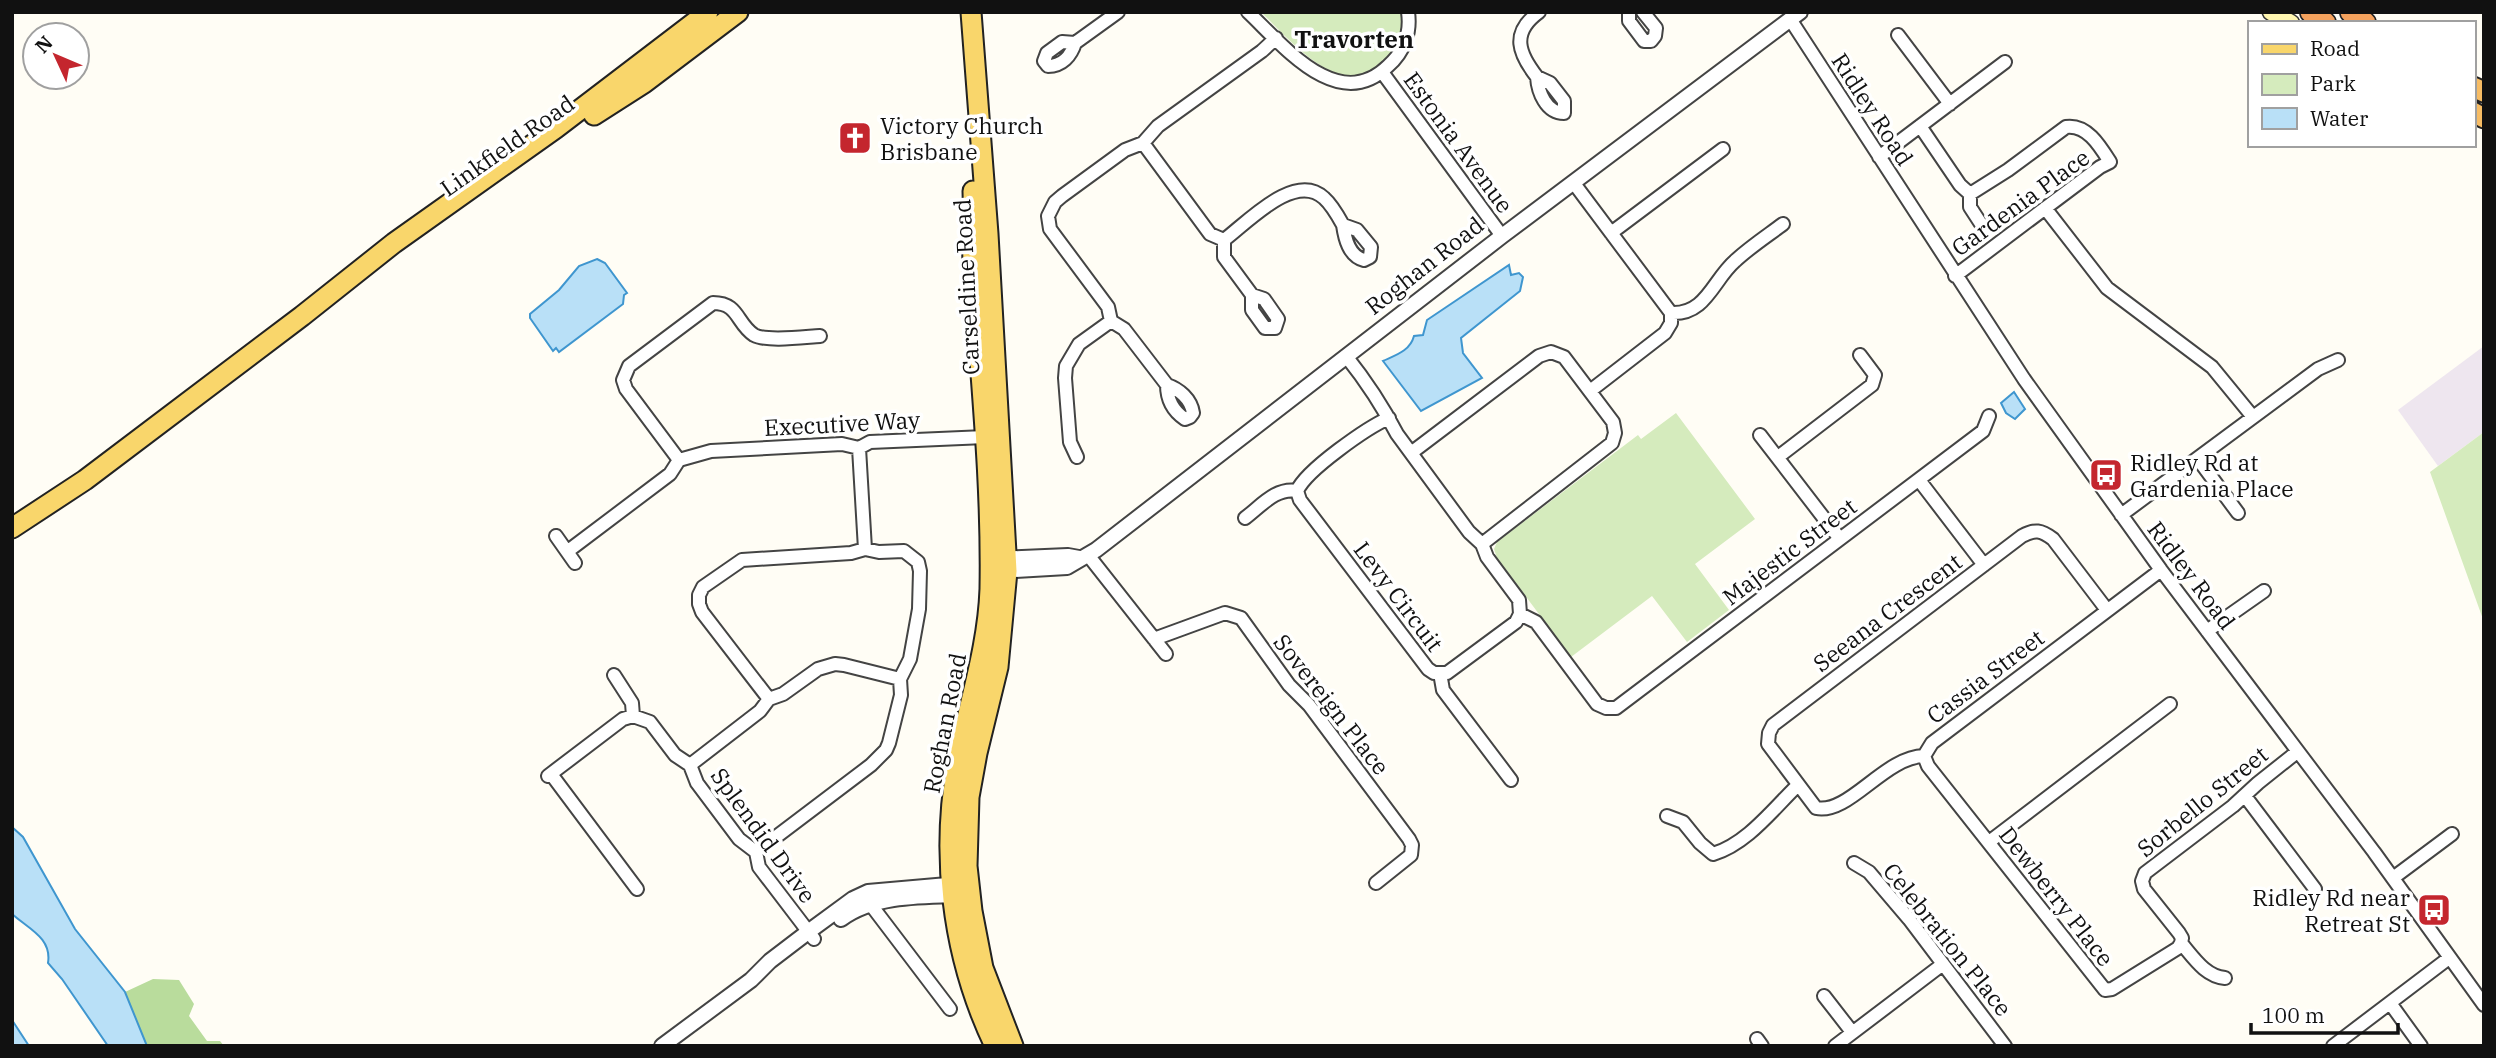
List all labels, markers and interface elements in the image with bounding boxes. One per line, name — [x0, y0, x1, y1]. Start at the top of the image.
north arrow — [21, 21, 91, 91]
legend — [2248, 21, 2475, 147]
district label: Travorten — [1294, 23, 1414, 55]
text: N — [30, 30, 58, 58]
text: Road — [2310, 34, 2360, 62]
street label: Ridley Road — [1825, 47, 1921, 171]
street label: Estonia Avenue — [1398, 65, 1520, 219]
text: Park — [2310, 69, 2357, 97]
street label: Linkfield Road — [434, 88, 580, 202]
text: Water — [2310, 104, 2369, 132]
place label: Victory Church Brisbane — [880, 110, 1043, 166]
church icon: Victory Church Brisbane — [836, 119, 874, 157]
street label: Gardenia Place — [1945, 142, 2095, 262]
street label: Carseldine Road — [946, 198, 986, 376]
street label: Roghan Road — [1359, 209, 1489, 321]
street label: Executive Way — [763, 404, 922, 442]
place label: Ridley Rd at Gardenia Place — [2130, 447, 2294, 503]
bus stop icon: Ridley Rd at Gardenia Place — [2087, 456, 2125, 494]
street label: Majestic Street — [1716, 491, 1862, 611]
street label: Ridley Road — [2141, 515, 2243, 635]
street label: Levy Circuit — [1348, 535, 1450, 657]
street label: Seeana Crescent — [1807, 546, 1967, 678]
street label: Cassia Street — [1920, 622, 2050, 730]
street label: Sovereign Place — [1268, 627, 1396, 781]
street label: Roghan Road — [916, 650, 972, 796]
street label: Sorbello Street — [2130, 739, 2274, 863]
street label: Splendid Drive — [705, 761, 823, 909]
street label: Dewberry Place — [1993, 820, 2121, 972]
street label: Celebration Place — [1877, 856, 2019, 1022]
place label: Ridley Rd near Retreat St — [2252, 882, 2410, 938]
bus stop icon: Ridley Rd near Retreat St — [2415, 891, 2453, 929]
scale bar — [2251, 992, 2398, 1036]
text: 100 m — [2262, 1001, 2325, 1029]

